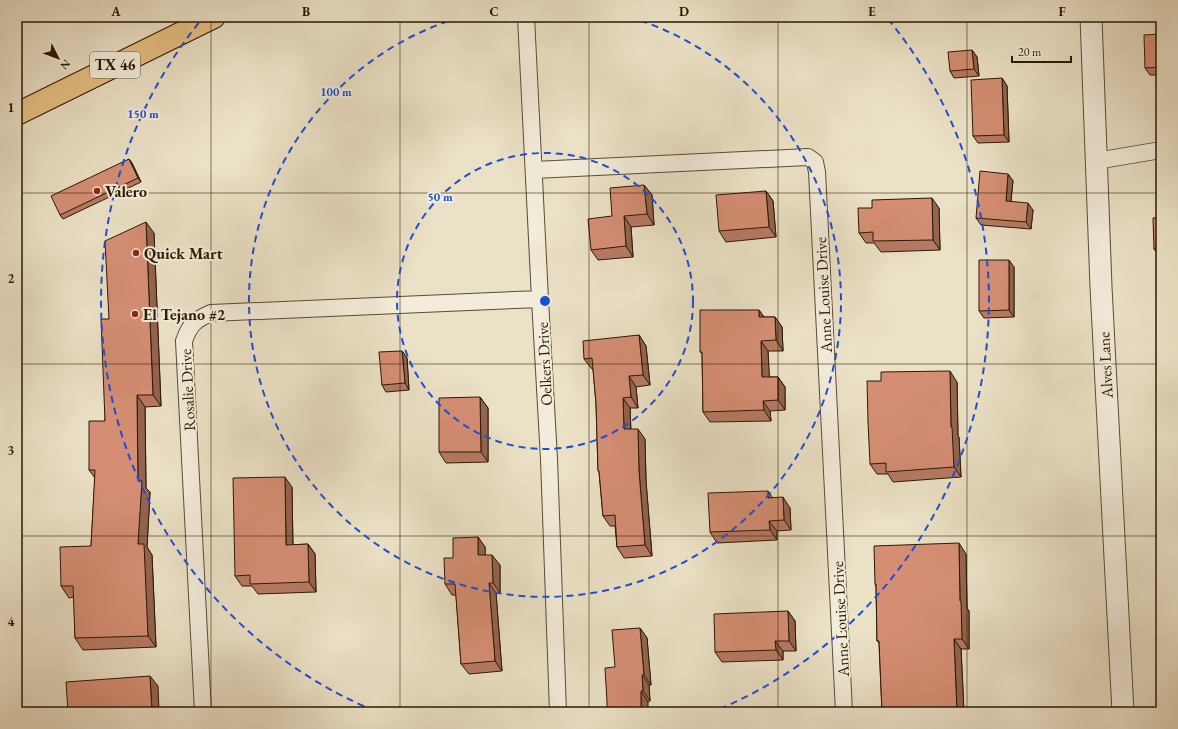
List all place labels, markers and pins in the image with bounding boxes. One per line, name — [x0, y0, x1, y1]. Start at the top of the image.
place label: Valero — [105, 181, 147, 202]
marker: Valero — [92, 186, 102, 196]
place label: Quick Mart — [144, 243, 223, 264]
marker: Quick Mart — [131, 248, 141, 258]
centre of rings — [538, 294, 552, 308]
place label: El Tejano #2 — [143, 304, 226, 325]
marker: El Tejano #2 — [130, 309, 140, 319]

